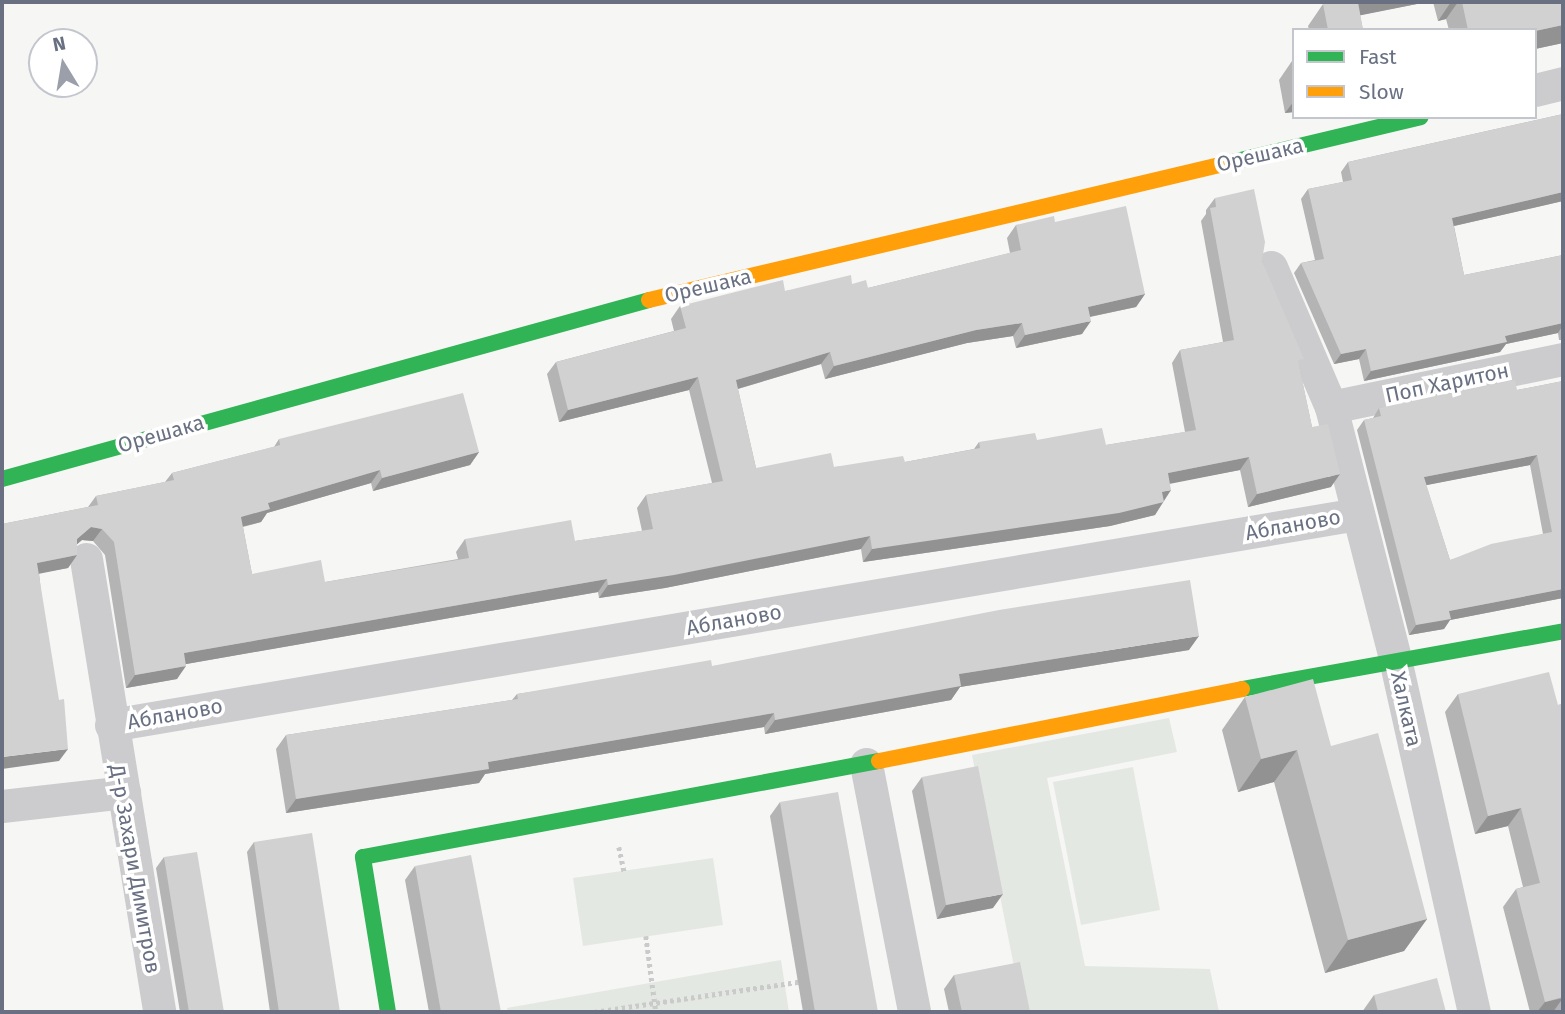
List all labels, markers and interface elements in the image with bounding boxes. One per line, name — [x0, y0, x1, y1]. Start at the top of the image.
north arrow — [28, 28, 98, 98]
legend — [1292, 28, 1537, 119]
text: N — [51, 31, 68, 56]
text: Fast — [1359, 44, 1397, 70]
text: Slow — [1359, 79, 1404, 105]
street label: Орешака — [1214, 133, 1306, 177]
street label: Орешака — [662, 264, 754, 308]
street label: Поп Харитон — [1383, 358, 1511, 408]
street label: Орешака — [115, 410, 207, 458]
street label: Абланово — [1243, 504, 1343, 546]
street label: Абланово — [684, 599, 784, 641]
street label: Халката — [1385, 669, 1427, 749]
street label: Абланово — [125, 693, 225, 735]
street label: Д-р Захари Димитров — [104, 763, 166, 975]

